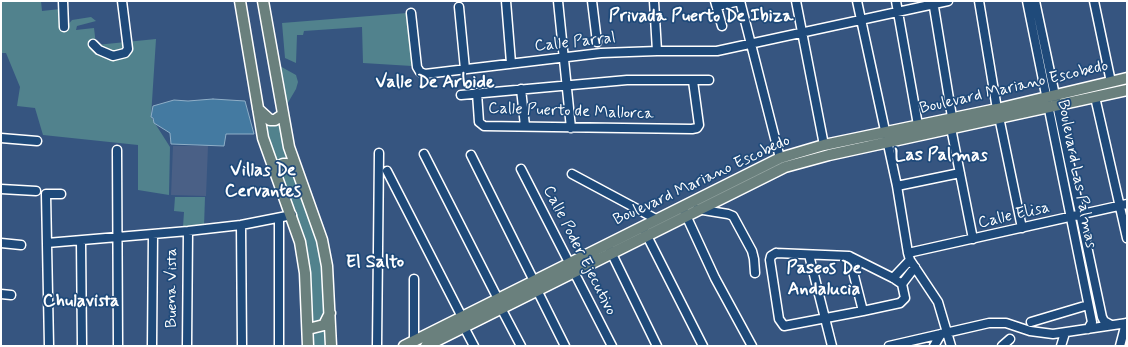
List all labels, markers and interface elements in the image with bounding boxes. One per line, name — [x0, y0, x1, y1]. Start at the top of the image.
district label: Privada Puerto De Ibiza — [609, 6, 793, 28]
street label: Calle Parral — [534, 29, 616, 57]
street label: Boulevard Mariano Escobedo — [918, 57, 1110, 119]
district label: Valle De Arbide — [376, 72, 494, 94]
street label: Boulevard Las Palmas — [1052, 98, 1100, 250]
street label: Calle Puerto de Mallorca — [488, 100, 654, 124]
street label: Boulevard Mariano Escobedo — [610, 132, 794, 230]
district label: Las Palmas — [894, 145, 988, 167]
district label: Villas De Cervantes — [225, 160, 301, 202]
street label: Calle Poder Ejecutivo — [538, 183, 620, 319]
street label: Calle Elisa — [976, 198, 1052, 234]
street label: Buena Vista — [163, 248, 183, 328]
district label: El Salto — [346, 252, 404, 274]
district label: Paseos De Andalucia — [787, 258, 861, 300]
district label: Chulavista — [43, 291, 119, 313]

